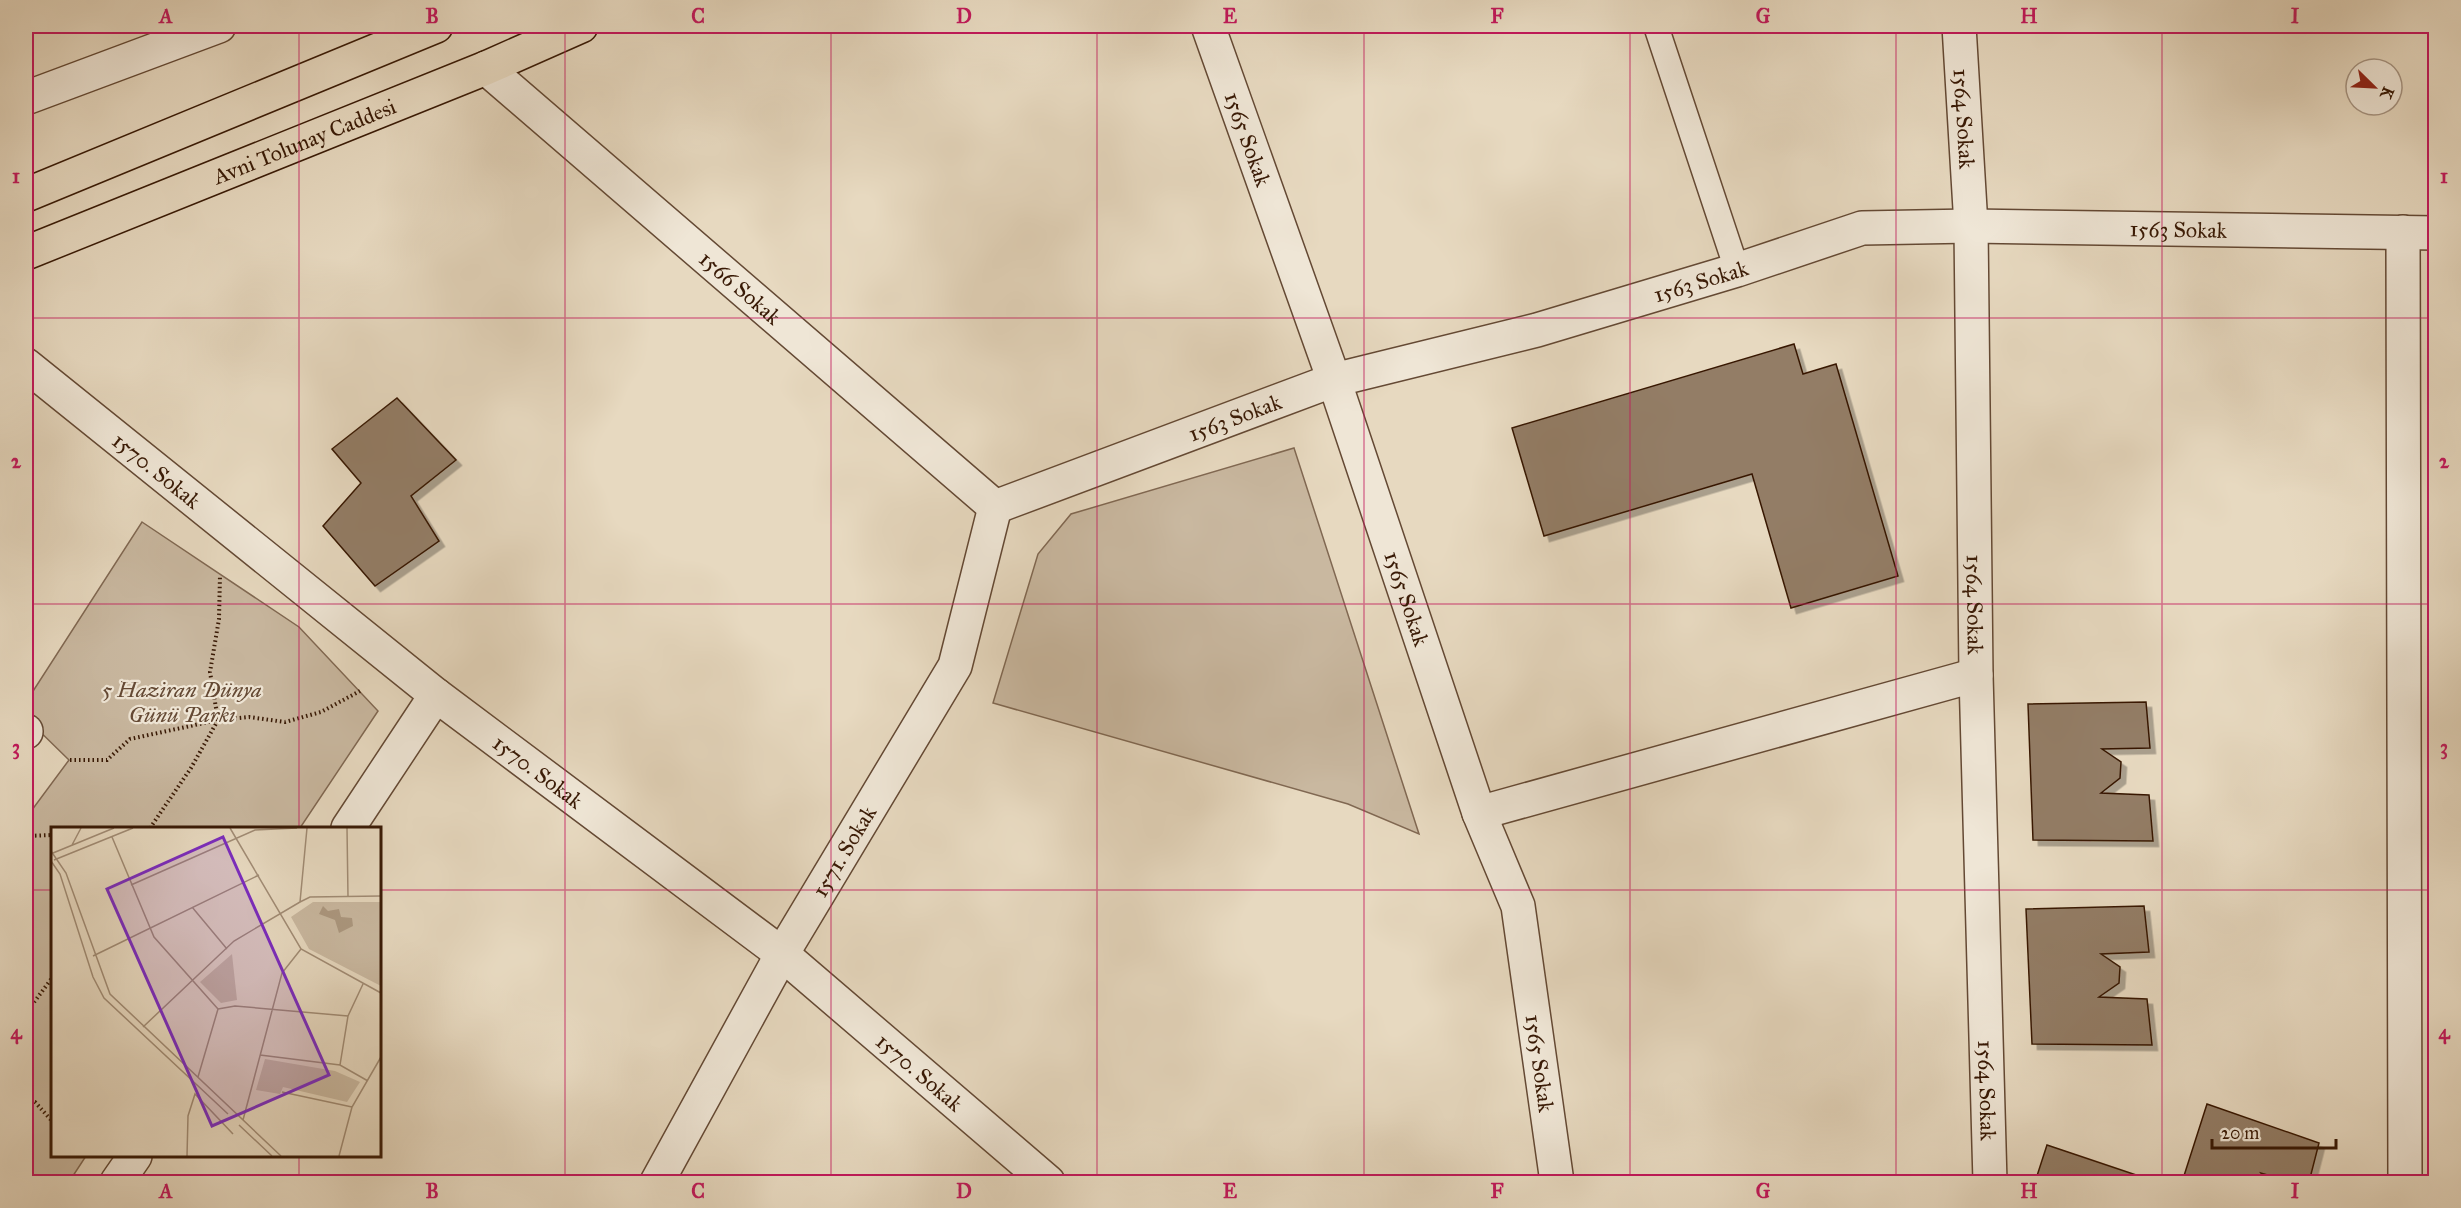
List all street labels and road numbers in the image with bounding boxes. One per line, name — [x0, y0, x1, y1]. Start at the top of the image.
street label: 1564 Sokak — [1948, 68, 1981, 171]
street label: 1565 Sokak — [1219, 88, 1278, 191]
street label: Avni Tolunay Caddesi — [208, 92, 400, 190]
street label: 1563 Sokak — [2129, 215, 2228, 243]
street label: 1566 Sokak — [694, 245, 788, 331]
street label: 1563 Sokak — [1650, 254, 1752, 308]
street label: 1563 Sokak — [1185, 387, 1286, 447]
street label: 1570. Sokak — [107, 427, 207, 515]
street label: 1565 Sokak — [1379, 547, 1436, 650]
street label: 1564 Sokak — [1961, 554, 1989, 656]
street label: 1570. Sokak — [488, 729, 589, 815]
street label: 1571. Sokak — [806, 800, 882, 902]
street label: 1565 Sokak — [1520, 1013, 1561, 1115]
street label: 1570. Sokak — [871, 1027, 969, 1117]
street label: 1564 Sokak — [1973, 1040, 2002, 1142]

